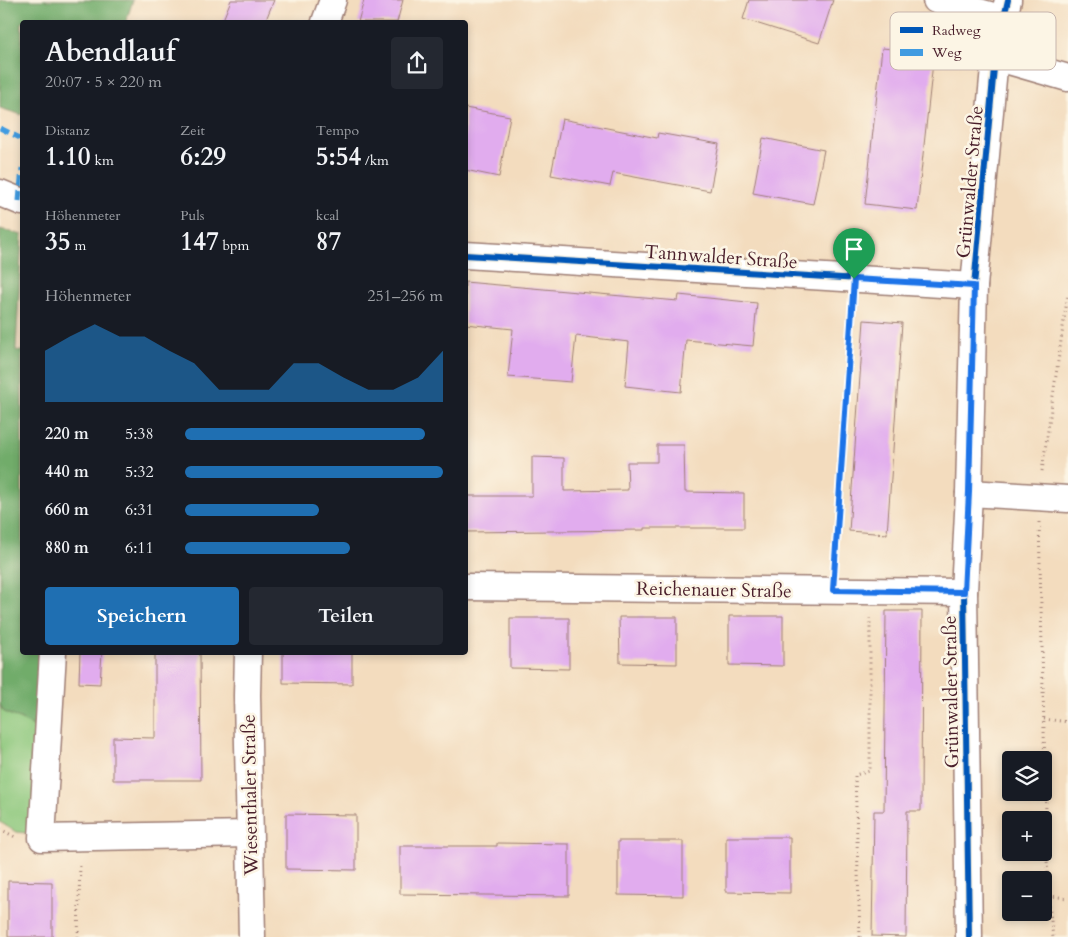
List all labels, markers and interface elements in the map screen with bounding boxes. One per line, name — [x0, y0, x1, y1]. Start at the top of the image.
legend — [890, 12, 1056, 70]
text: Radweg — [932, 21, 981, 40]
text: Abendlauf — [45, 33, 176, 71]
button: share — [391, 37, 443, 89]
text: Weg — [931, 43, 962, 62]
text: 20:07 · 5 × 220 m — [45, 71, 162, 93]
street label: Grünwalder Straße — [950, 105, 990, 259]
text: Distanz — [45, 121, 90, 140]
text: Zeit — [180, 121, 205, 140]
text: Tempo — [316, 121, 359, 140]
text: 1.10 — [45, 140, 91, 174]
text: 6:29 — [180, 140, 226, 174]
text: 5:54 — [316, 140, 361, 174]
text: km — [91, 151, 114, 170]
text: /km — [361, 151, 389, 170]
text: Höhenmeter — [45, 206, 120, 225]
text: Puls — [180, 206, 205, 225]
text: kcal — [316, 206, 339, 225]
text: 35 — [45, 225, 71, 259]
text: 147 — [180, 225, 219, 259]
text: 87 — [316, 225, 341, 259]
pin — [833, 228, 875, 279]
icon: arrive — [840, 235, 868, 263]
text: m — [71, 236, 86, 255]
text: bpm — [219, 236, 249, 255]
street label: Tannwalder Straße — [644, 239, 798, 275]
text: Höhenmeter — [45, 285, 131, 307]
text: 251–256 m — [367, 285, 443, 307]
text: 220 m — [45, 423, 89, 445]
text: 5:38 — [125, 423, 154, 445]
text: 440 m — [45, 461, 89, 483]
text: 5:32 — [125, 461, 154, 483]
text: 660 m — [45, 499, 89, 521]
text: 6:31 — [125, 499, 154, 521]
text: 880 m — [45, 537, 89, 559]
text: 6:11 — [125, 537, 154, 559]
street label: Reichenauer Straße — [636, 576, 792, 604]
button: Speichern — [45, 587, 239, 645]
button: Teilen — [249, 587, 443, 645]
street label: Grünwalder Straße — [937, 615, 965, 769]
street label: Wiesenthaler Straße — [236, 714, 264, 877]
map controls — [1002, 751, 1052, 921]
button: layers — [1002, 751, 1052, 801]
button: + — [1002, 811, 1052, 861]
button: − — [1002, 871, 1052, 921]

